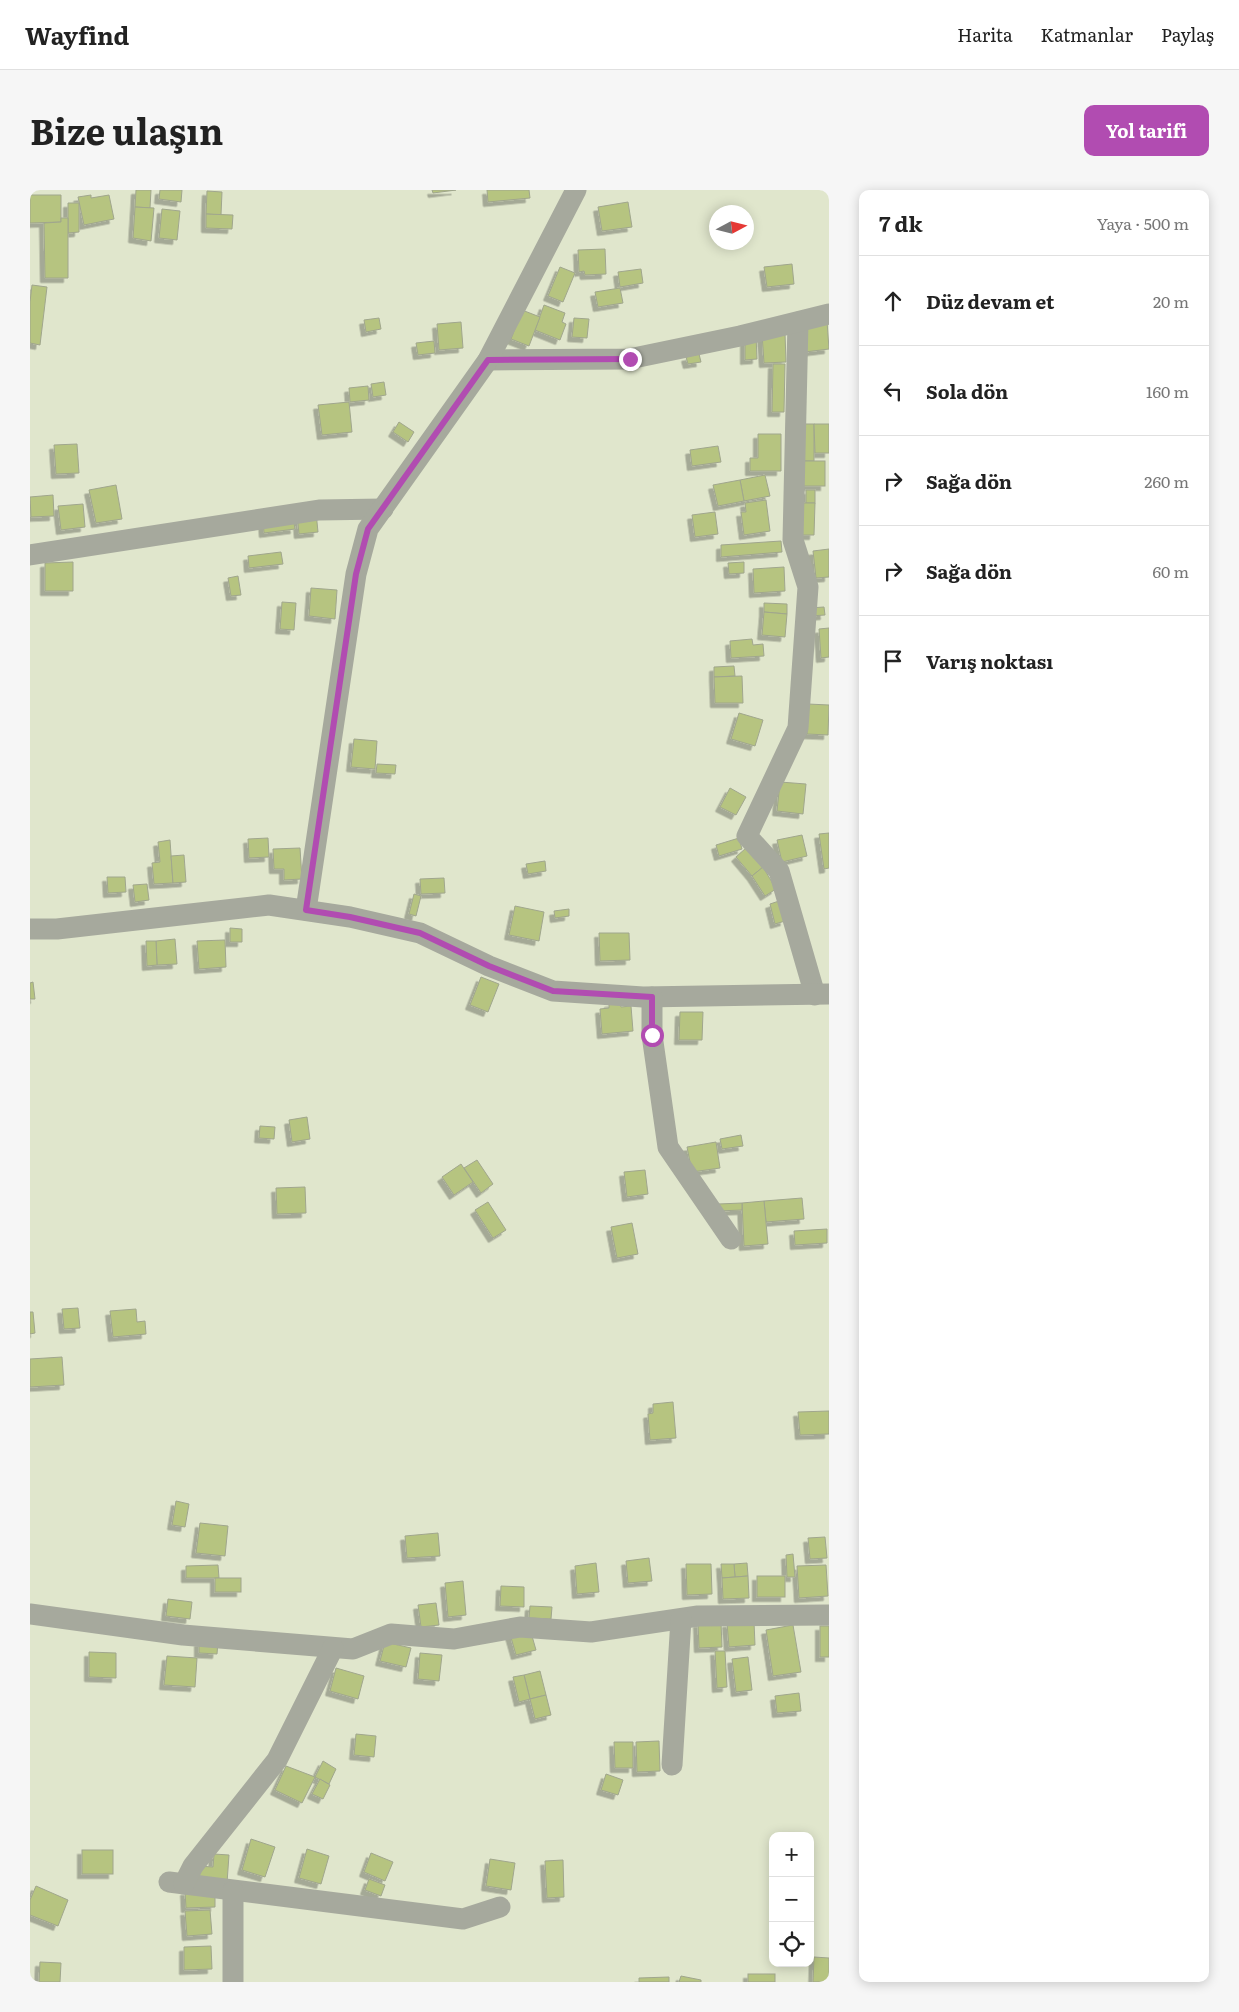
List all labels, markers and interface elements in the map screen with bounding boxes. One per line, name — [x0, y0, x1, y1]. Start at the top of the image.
text: Wayfind — [25, 17, 129, 52]
text: Harita — [957, 21, 1013, 48]
text: Katmanlar — [1041, 21, 1133, 48]
text: Paylaş — [1161, 21, 1214, 48]
text: Bize ulaşın — [30, 104, 223, 156]
button: Yol tarifi — [1084, 105, 1209, 156]
north arrow — [709, 205, 754, 250]
text: 7 dk — [879, 207, 923, 238]
text: Yaya · 500 m — [1097, 211, 1189, 235]
icon: ahead — [879, 287, 907, 315]
text: Düz devam et — [926, 287, 1054, 315]
text: 20 m — [1153, 289, 1189, 313]
route end — [619, 348, 642, 371]
icon: left — [879, 377, 907, 405]
text: Sola dön — [926, 377, 1008, 405]
text: 160 m — [1146, 379, 1189, 403]
icon: right — [879, 467, 907, 495]
text: Sağa dön — [926, 467, 1012, 495]
text: 260 m — [1144, 469, 1189, 493]
icon: right — [879, 557, 907, 585]
text: Sağa dön — [926, 557, 1012, 585]
text: 60 m — [1152, 559, 1189, 583]
icon: arrive — [879, 647, 907, 675]
text: Varış noktası — [926, 647, 1053, 675]
route start — [641, 1024, 664, 1047]
map controls — [769, 1832, 814, 1967]
button: + — [769, 1832, 814, 1877]
button: − — [769, 1877, 814, 1922]
button: locate — [769, 1922, 814, 1967]

